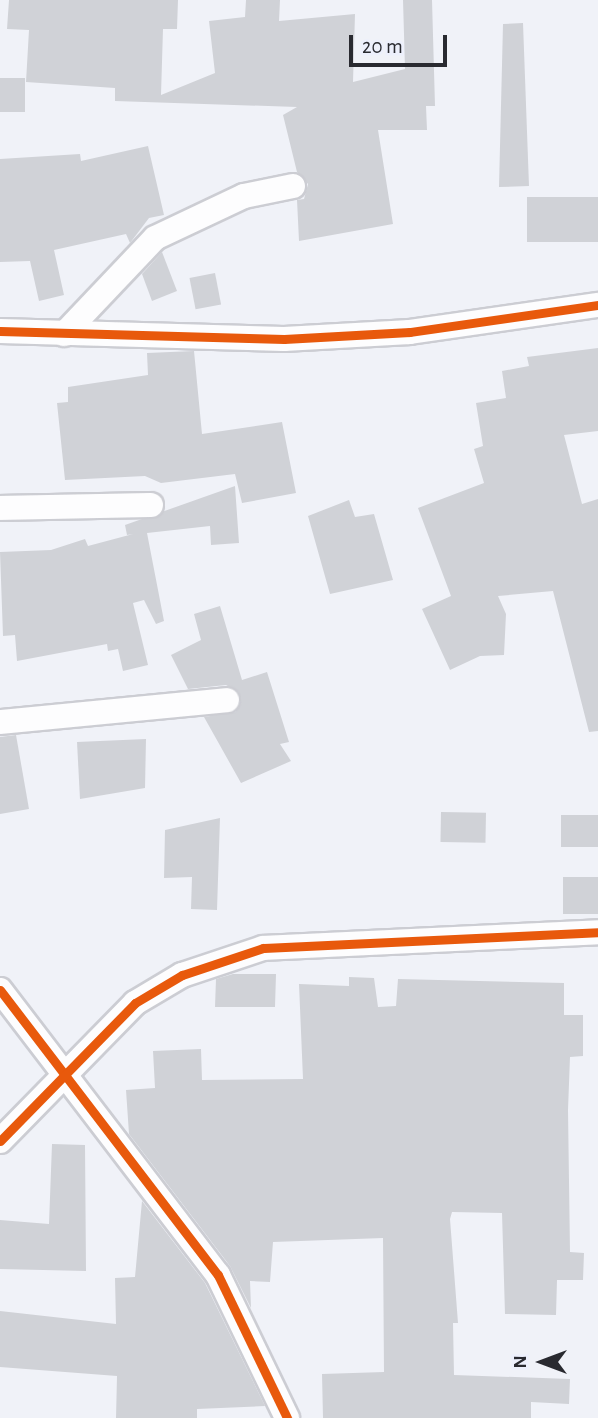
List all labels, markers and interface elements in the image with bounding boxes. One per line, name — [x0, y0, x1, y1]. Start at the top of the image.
scale bar — [353, 21, 451, 65]
text: 20 m — [362, 36, 403, 57]
north arrow — [507, 1327, 577, 1397]
text: N — [511, 1355, 530, 1369]

